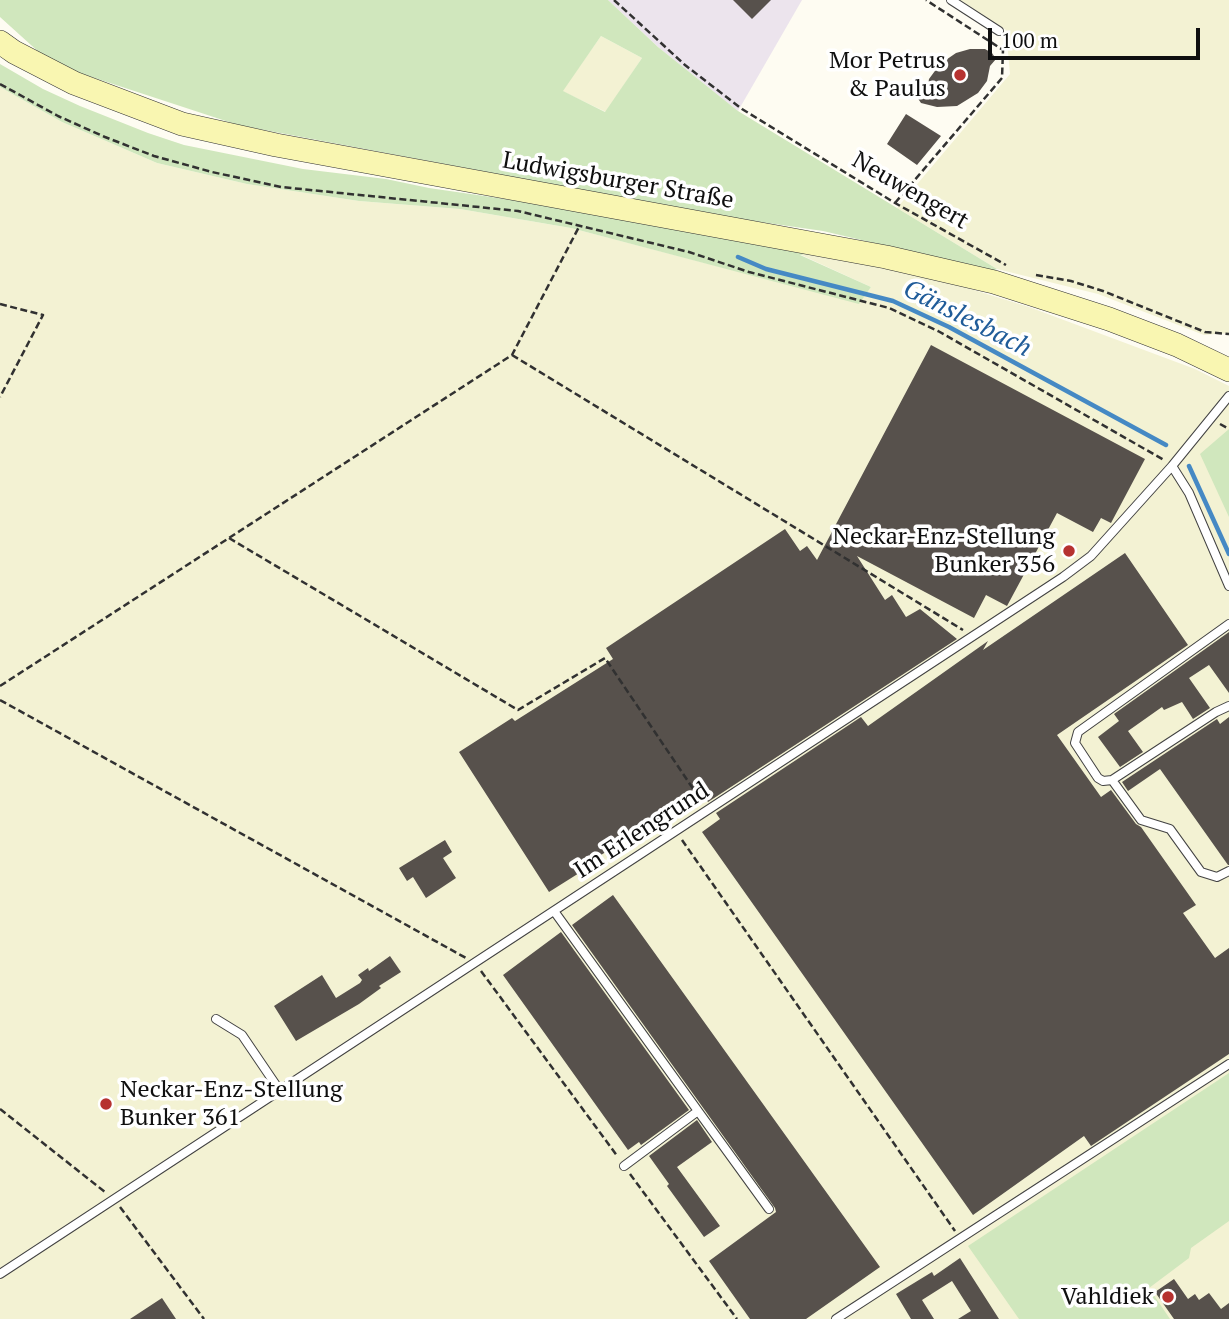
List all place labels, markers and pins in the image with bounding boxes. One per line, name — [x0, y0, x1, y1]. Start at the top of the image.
place label: Mor Petrus & Paulus — [829, 47, 946, 103]
marker: Mor Petrus & Paulus — [952, 67, 968, 83]
place label: Neckar-Enz-Stellung Bunker 356 — [832, 523, 1055, 579]
marker: Neckar-Enz-Stellung Bunker 356 — [1061, 543, 1077, 559]
place label: Neckar-Enz-Stellung Bunker 361 — [120, 1076, 343, 1132]
marker: Neckar-Enz-Stellung Bunker 361 — [98, 1096, 114, 1112]
place label: Vahldiek — [1061, 1283, 1154, 1311]
marker: Vahldiek — [1160, 1289, 1176, 1305]

